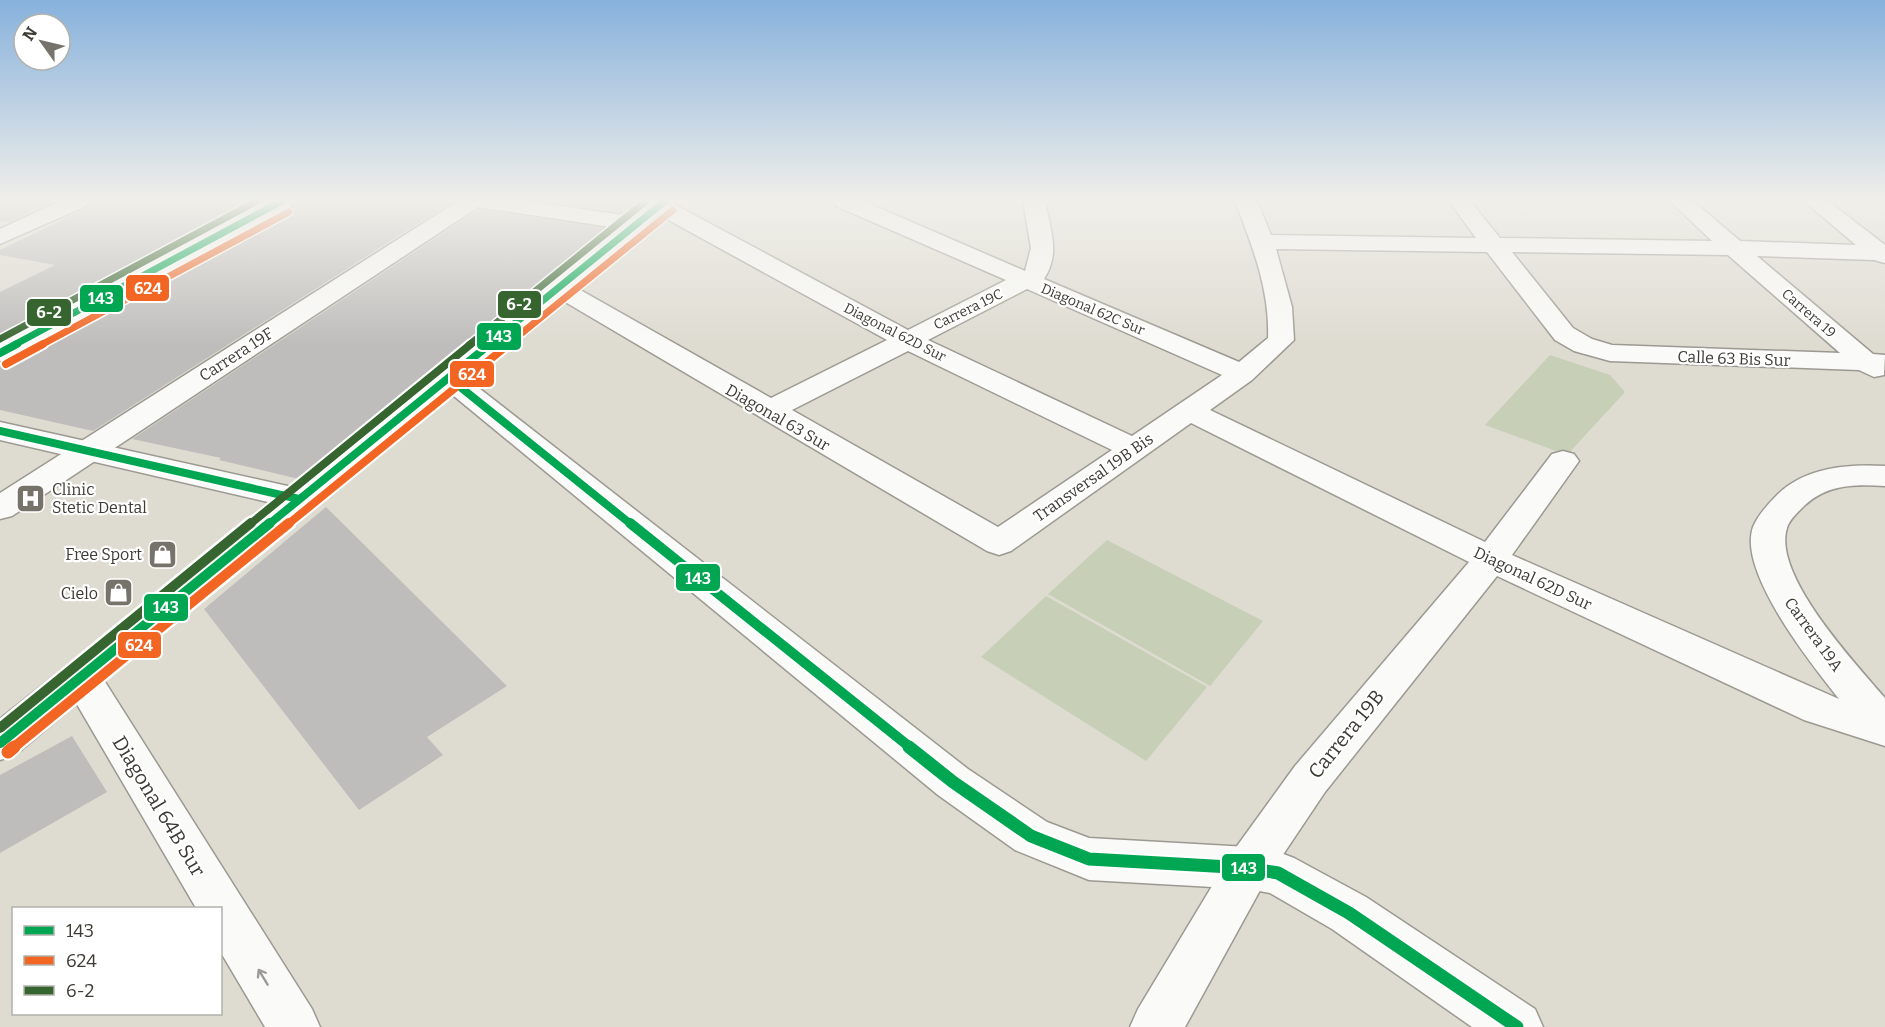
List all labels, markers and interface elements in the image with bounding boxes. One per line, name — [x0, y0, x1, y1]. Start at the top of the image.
north arrow — [12, 12, 72, 72]
text: N — [19, 23, 41, 44]
line badge: 624 — [125, 274, 170, 302]
text: 624 — [134, 279, 162, 298]
street label: Diagonal 62C Sur — [1038, 280, 1147, 339]
line badge: 143 — [79, 284, 124, 313]
street label: Carrera 19C — [931, 285, 1006, 334]
street label: Carrera 19 — [1778, 285, 1839, 341]
text: 143 — [88, 289, 114, 308]
line badge: 6-2 — [497, 290, 542, 319]
text: 6-2 — [506, 295, 532, 314]
line badge: 6-2 — [26, 298, 72, 327]
street label: Diagonal 62D Sur — [841, 299, 949, 365]
text: 6-2 — [36, 303, 62, 322]
line badge: 143 — [476, 322, 522, 351]
street label: Carrera 19F — [196, 323, 277, 385]
text: 143 — [486, 327, 512, 346]
street label: Calle 63 Bis Sur — [1677, 347, 1791, 370]
line badge: 624 — [449, 360, 495, 388]
text: 624 — [458, 365, 486, 384]
street label: Diagonal 63 Sur — [722, 380, 833, 455]
street label: Transversal 19B Bis — [1030, 429, 1157, 526]
place label: Clinic Stetic Dental — [52, 480, 147, 517]
hospital icon: Clinic Stetic Dental — [15, 482, 47, 514]
shop icon: Free Sport — [147, 538, 179, 570]
street label: Diagonal 62D Sur — [1471, 543, 1595, 614]
place label: Free Sport — [65, 545, 142, 564]
line badge: 143 — [675, 563, 721, 592]
text: 143 — [685, 569, 711, 588]
shop icon: Cielo — [103, 577, 135, 609]
place label: Cielo — [61, 584, 98, 603]
line badge: 143 — [143, 593, 189, 622]
street label: Carrera 19A — [1780, 594, 1847, 676]
text: 143 — [153, 598, 179, 617]
line badge: 624 — [117, 631, 162, 659]
text: 624 — [125, 636, 153, 655]
street label: Carrera 19B — [1303, 685, 1389, 783]
street label: Diagonal 64B Sur — [108, 731, 210, 881]
line badge: 143 — [1221, 853, 1266, 882]
text: 143 — [1231, 859, 1257, 878]
legend — [12, 907, 222, 1015]
text: 143 — [66, 920, 94, 942]
text: 624 — [66, 950, 97, 972]
one-way arrow — [257, 969, 269, 986]
text: 6-2 — [66, 980, 94, 1002]

